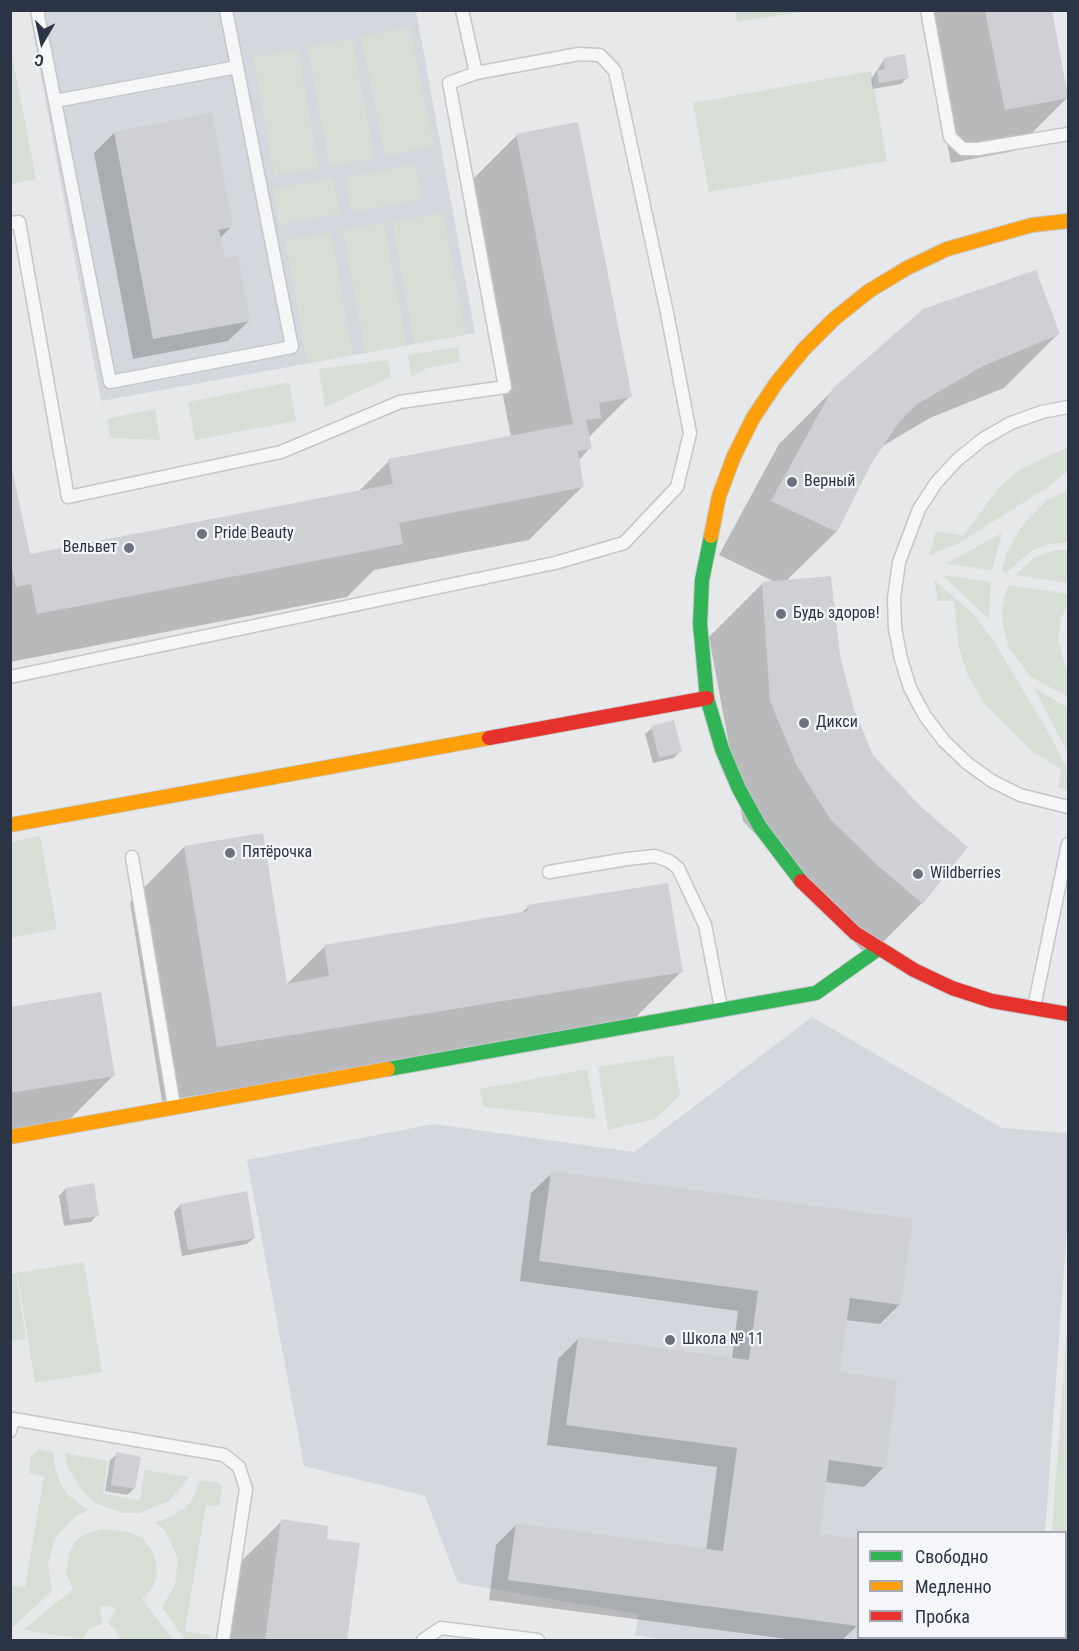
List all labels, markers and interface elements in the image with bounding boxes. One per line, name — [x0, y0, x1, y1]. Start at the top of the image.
north arrow — [12, 12, 72, 72]
text: С — [33, 50, 45, 70]
place label: Верный — [804, 472, 855, 492]
marker: Верный — [785, 475, 799, 489]
place label: Pride Beauty — [214, 524, 294, 544]
marker: Pride Beauty — [195, 527, 209, 541]
place label: Вельвет — [63, 538, 117, 558]
marker: Вельвет — [122, 541, 136, 555]
place label: Будь здоров! — [793, 604, 880, 624]
marker: Будь здоров! — [774, 607, 788, 621]
place label: Дикси — [816, 713, 858, 733]
marker: Дикси — [797, 716, 811, 730]
place label: Пятёрочка — [242, 843, 312, 863]
marker: Пятёрочка — [223, 846, 237, 860]
place label: Wildberries — [930, 864, 1001, 884]
marker: Wildberries — [911, 867, 925, 881]
place label: Школа № 11 — [682, 1330, 764, 1350]
marker: Школа № 11 — [663, 1333, 677, 1347]
legend — [857, 1531, 1067, 1639]
text: Свободно — [915, 1546, 988, 1567]
text: Медленно — [915, 1576, 992, 1597]
text: Пробка — [915, 1606, 970, 1627]

